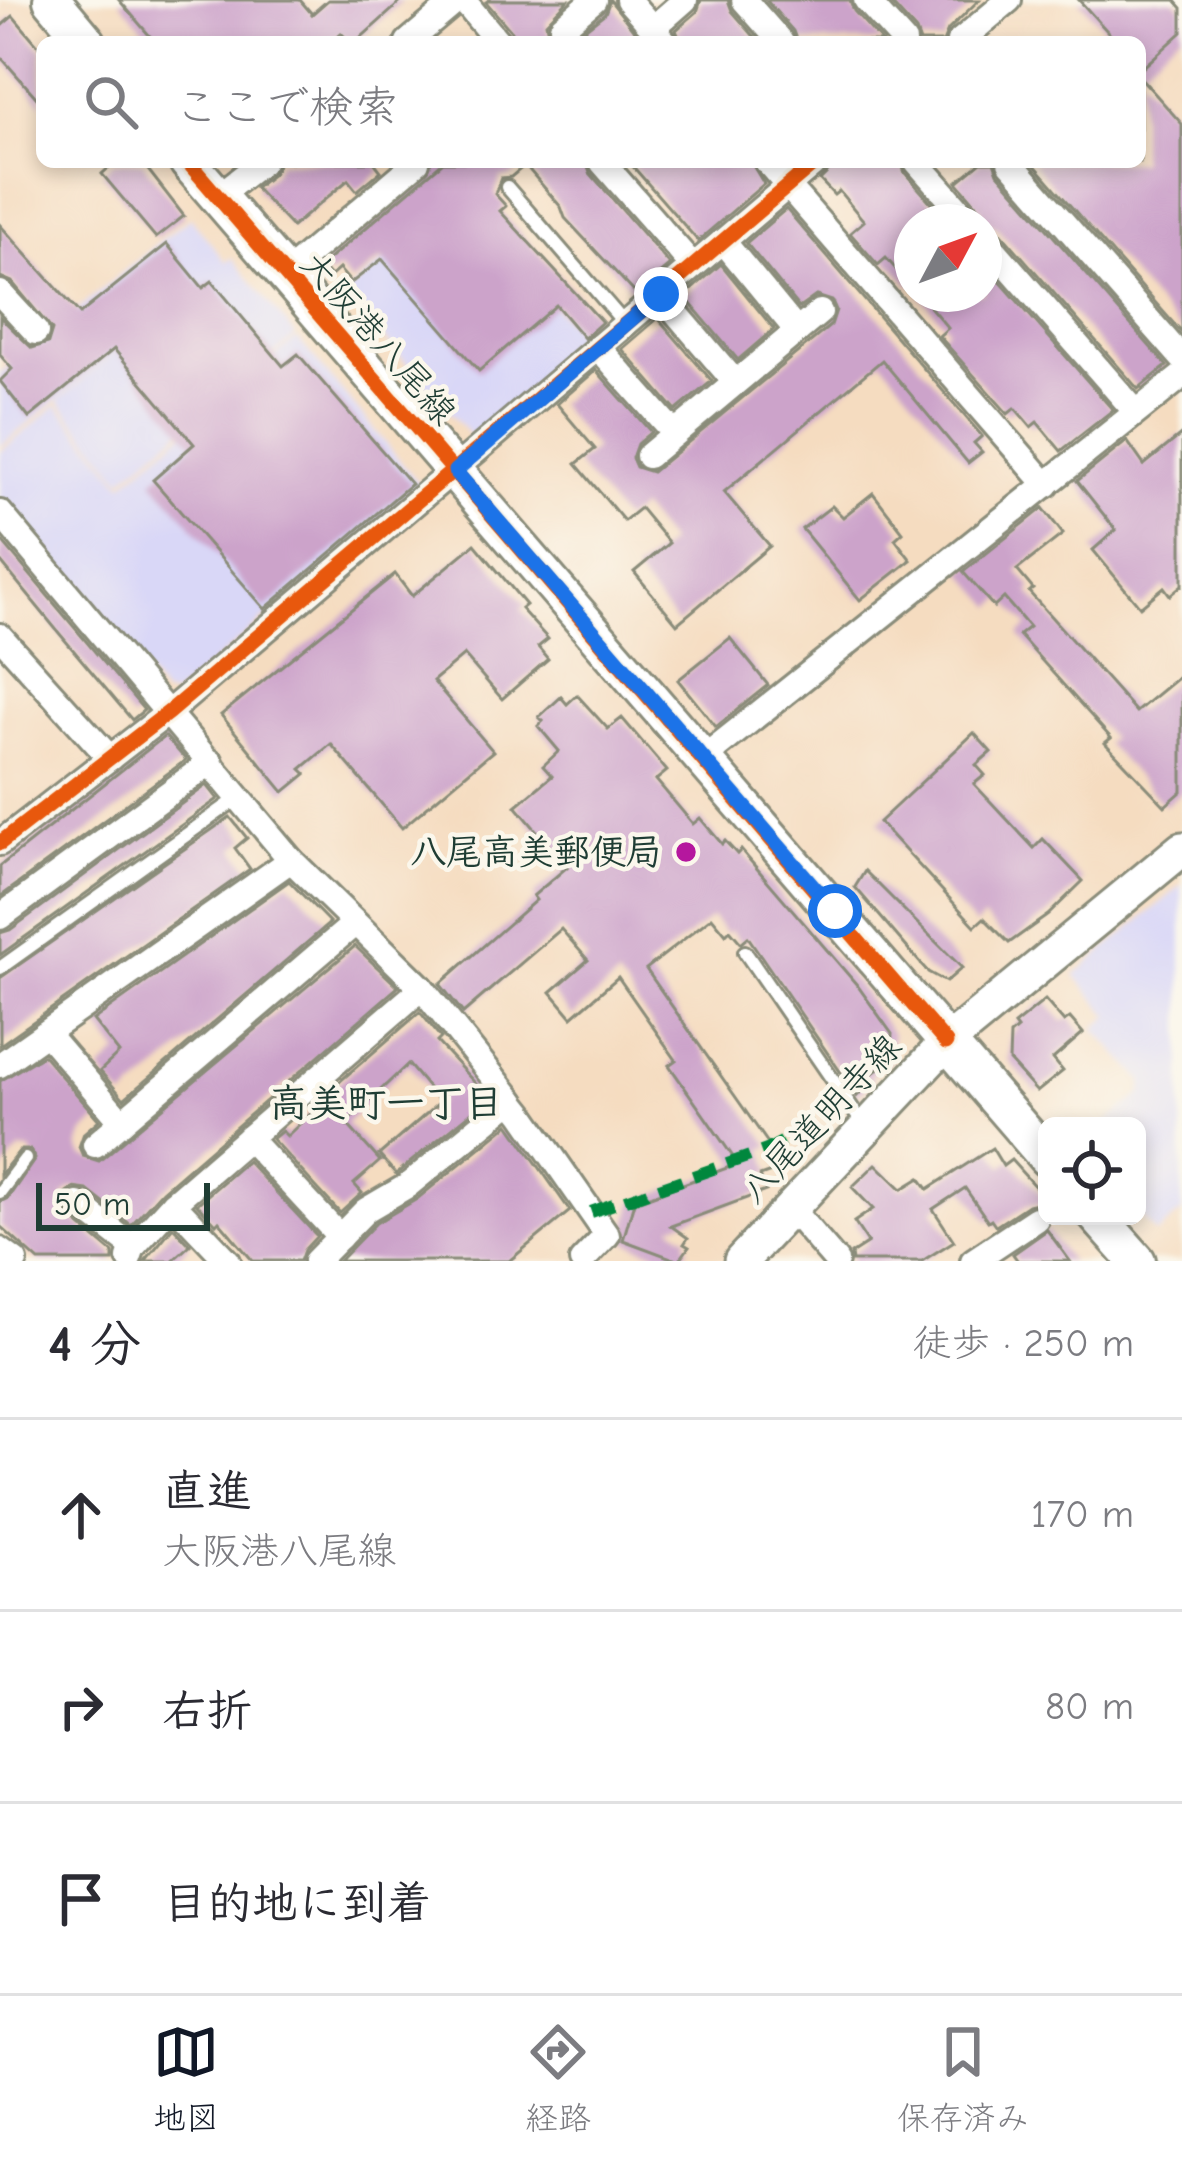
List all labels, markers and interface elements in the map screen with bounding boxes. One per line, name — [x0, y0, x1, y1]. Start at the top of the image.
search box — [36, 36, 1146, 168]
icon: search — [78, 69, 144, 135]
text: ここで検索 — [174, 81, 399, 133]
north arrow — [894, 204, 1002, 312]
street label: 大阪港八尾線 — [292, 243, 464, 433]
route end — [634, 267, 688, 321]
place label: 八尾高美郵便局 — [410, 832, 662, 873]
marker: 八尾高美郵便局 — [673, 839, 699, 865]
route start — [808, 884, 862, 938]
street label: 八尾道明寺線 — [732, 1026, 910, 1212]
district label: 高美町一丁目 — [269, 1081, 503, 1126]
map controls — [1038, 1117, 1146, 1225]
button: locate — [1038, 1117, 1146, 1225]
scale bar — [36, 1177, 210, 1230]
text: 50 m — [54, 1185, 130, 1223]
text: 4 分 — [48, 1315, 141, 1374]
text: 徒歩 · 250 m — [913, 1321, 1134, 1366]
text: 直進 — [162, 1465, 252, 1517]
icon: ahead — [48, 1482, 114, 1548]
text: 170 m — [1031, 1492, 1134, 1537]
text: 大阪港八尾線 — [162, 1529, 396, 1574]
icon: right — [48, 1674, 114, 1740]
text: 80 m — [1045, 1684, 1134, 1729]
text: 右折 — [162, 1685, 252, 1737]
icon: arrive — [48, 1866, 114, 1932]
text: 目的地に到着 — [162, 1877, 432, 1929]
tab: 地図 — [153, 2019, 219, 2139]
tab: 経路 — [525, 2019, 591, 2139]
tab: 保存済み — [897, 2019, 1029, 2139]

